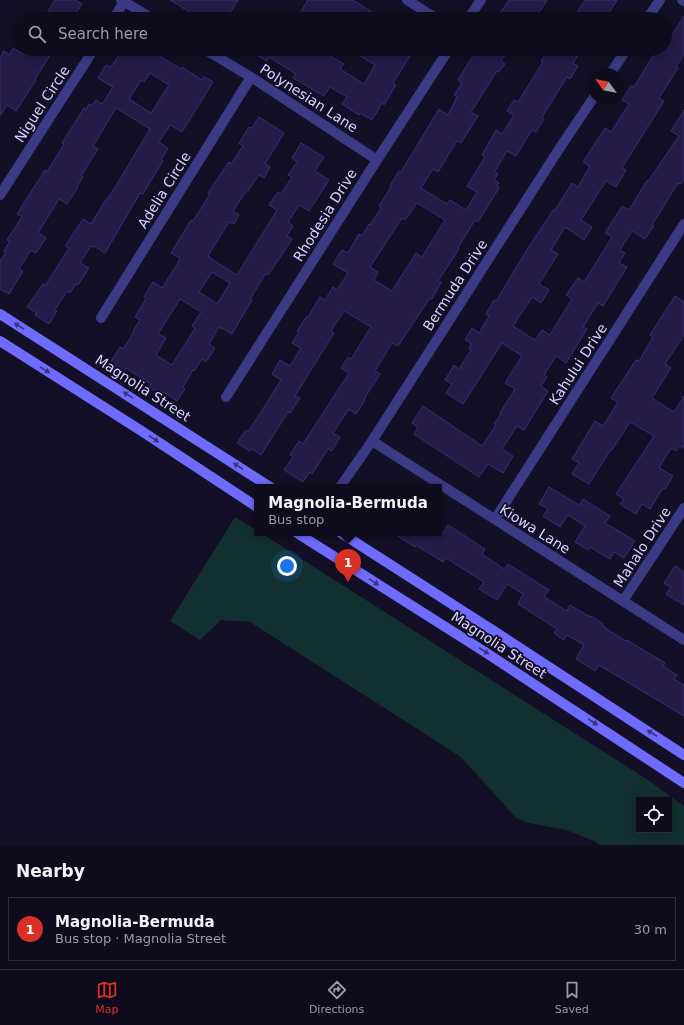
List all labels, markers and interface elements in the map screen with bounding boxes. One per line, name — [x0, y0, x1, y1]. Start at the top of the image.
search box — [12, 12, 672, 56]
icon: search — [26, 23, 48, 45]
text: Search here — [58, 25, 148, 43]
street label: Polynesian Lane — [257, 60, 361, 136]
street label: Niguel Circle — [11, 63, 73, 145]
north arrow — [588, 68, 624, 104]
street label: Adelia Circle — [134, 149, 194, 231]
street label: Rhodesia Drive — [290, 166, 360, 264]
street label: Bermuda Drive — [420, 236, 490, 334]
street label: Kahului Drive — [546, 320, 610, 408]
one-way arrow — [13, 322, 24, 329]
street label: Magnolia Street — [92, 351, 194, 425]
one-way arrow — [39, 366, 51, 373]
one-way arrow — [123, 391, 133, 399]
one-way arrow — [149, 436, 160, 443]
one-way arrow — [232, 462, 243, 470]
popup — [254, 484, 442, 536]
text: Magnolia-Bermuda — [268, 494, 428, 512]
street label: Kiowa Lane — [497, 501, 573, 557]
street label: Mahalo Drive — [610, 504, 674, 590]
text: Bus stop — [268, 512, 324, 527]
pin: 1 — [335, 549, 361, 582]
your location — [277, 556, 297, 576]
one-way arrow — [369, 578, 379, 586]
street label: Magnolia Street — [448, 608, 550, 682]
one-way arrow — [478, 648, 490, 655]
one-way arrow — [588, 718, 598, 726]
one-way arrow — [647, 729, 657, 737]
map controls — [636, 797, 672, 833]
button: locate — [636, 797, 672, 833]
text: Nearby — [16, 861, 85, 881]
text: Magnolia-Bermuda — [55, 913, 215, 931]
text: 1 — [25, 922, 35, 937]
text: 30 m — [634, 922, 667, 937]
text: Bus stop · Magnolia Street — [55, 931, 226, 946]
tab: Map — [95, 979, 118, 1016]
tab: Directions — [309, 979, 364, 1016]
tab: Saved — [555, 979, 589, 1016]

